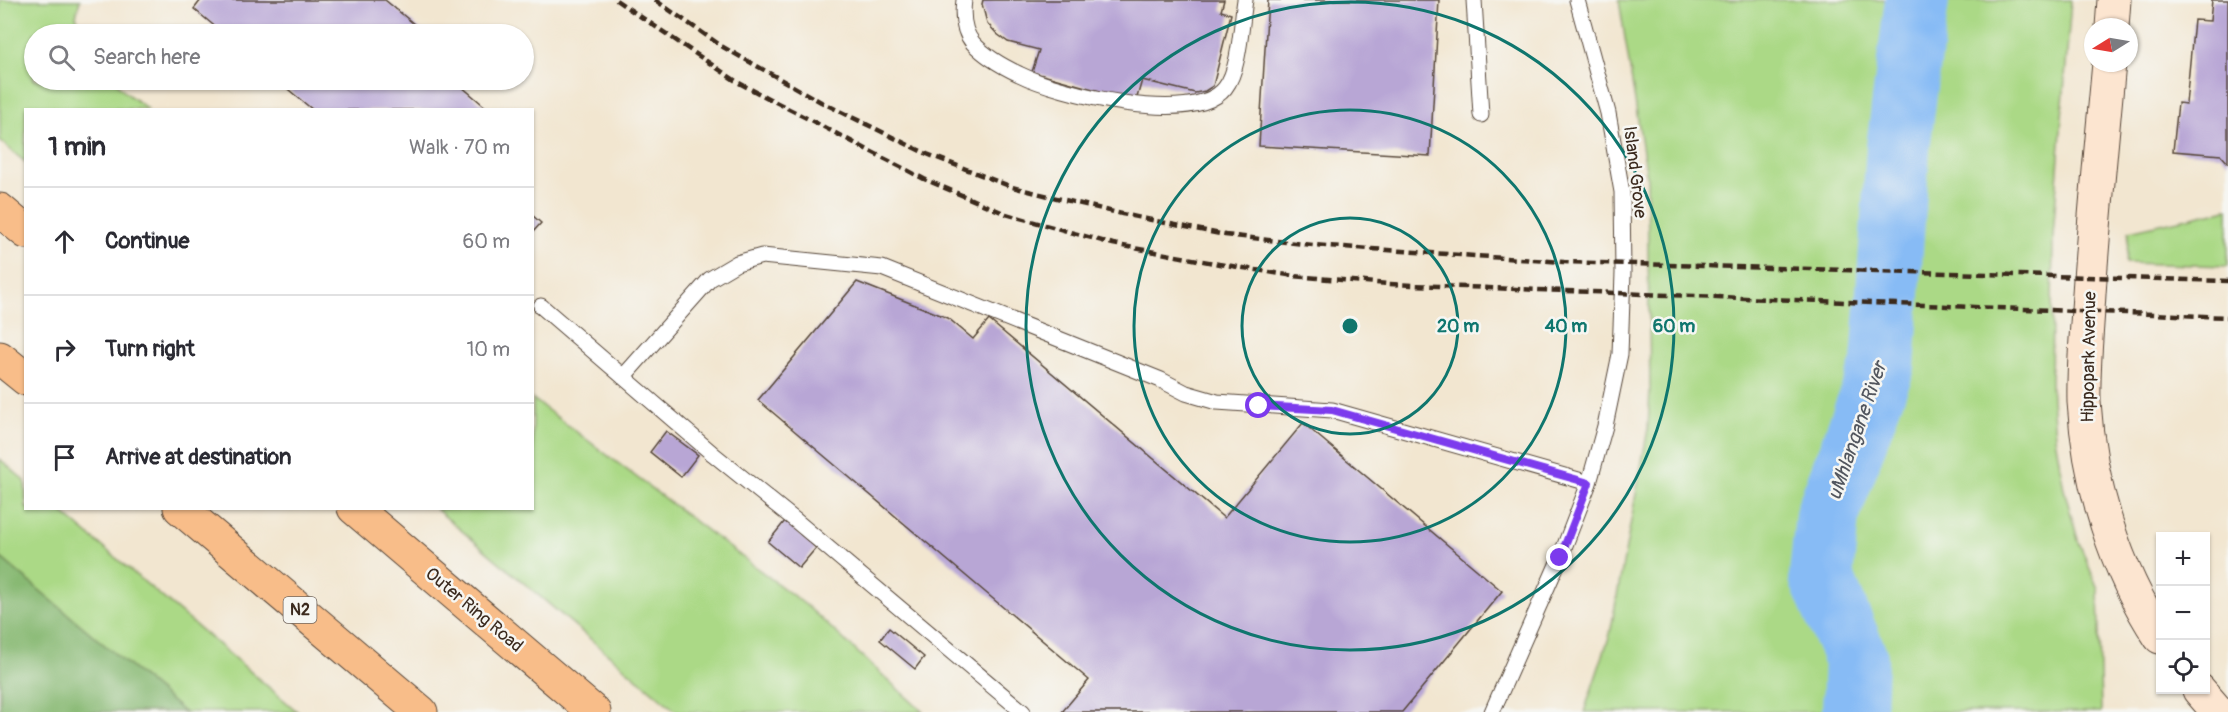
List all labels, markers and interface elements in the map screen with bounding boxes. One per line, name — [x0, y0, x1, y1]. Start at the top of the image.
north arrow — [2084, 18, 2138, 72]
search box — [24, 24, 534, 90]
icon: search — [45, 41, 78, 74]
text: Search here — [93, 43, 200, 71]
street label: Island Grove — [1618, 125, 1652, 220]
text: 1 min — [48, 131, 106, 163]
text: Walk · 70 m — [409, 135, 510, 160]
icon: ahead — [48, 225, 81, 258]
text: Continue — [105, 227, 189, 255]
text: 60 m — [463, 229, 510, 254]
street label: Hippopark Avenue — [2076, 291, 2102, 423]
text: 20 m — [1437, 315, 1479, 338]
text: 40 m — [1545, 315, 1587, 338]
text: 60 m — [1653, 315, 1695, 338]
centre of rings — [1340, 316, 1360, 336]
icon: right — [48, 333, 81, 366]
text: Turn right — [105, 335, 195, 363]
text: 10 m — [466, 337, 510, 362]
water label: uMhlangane River — [1822, 356, 1893, 503]
route start — [1245, 392, 1271, 418]
icon: arrive — [48, 441, 81, 474]
text: Arrive at destination — [105, 443, 291, 471]
map controls — [2156, 532, 2210, 694]
button: + — [2156, 532, 2210, 586]
route end — [1546, 544, 1572, 570]
street label: Outer Ring Road — [420, 562, 528, 658]
button: − — [2156, 586, 2210, 640]
road number: N2 — [284, 597, 316, 623]
button: locate — [2156, 640, 2210, 694]

